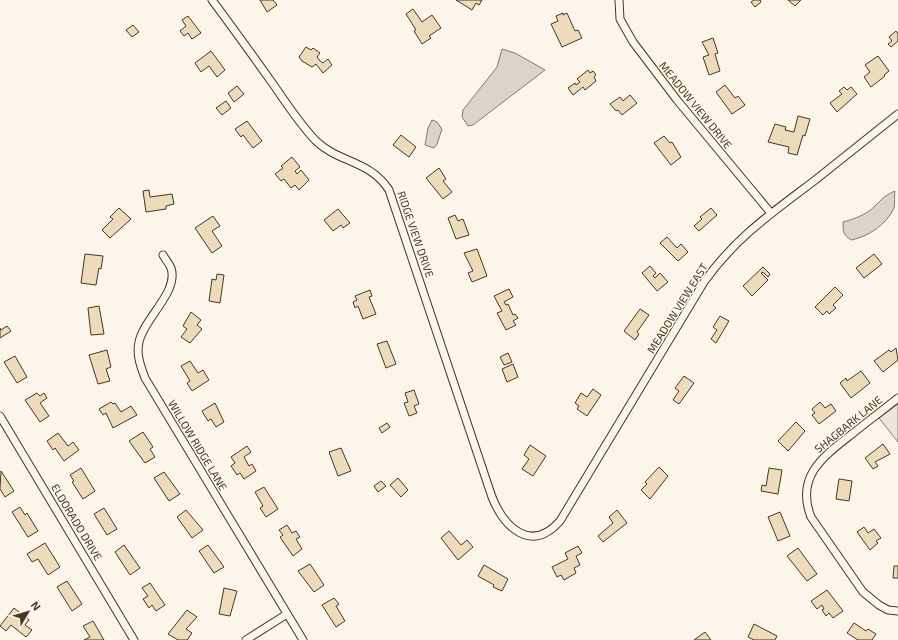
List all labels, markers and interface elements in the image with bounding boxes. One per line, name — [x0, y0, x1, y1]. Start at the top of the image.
street label: MEADOW VIEW DRIVE — [657, 59, 735, 151]
street label: RIDGE VIEW DRIVE — [395, 189, 437, 279]
street label: MEADOW VIEW EAST — [644, 260, 710, 355]
street label: SHAGBARK LANE — [812, 393, 884, 455]
street label: WILLOW RIDGE LANE — [166, 397, 230, 493]
street label: ELDORADO DRIVE — [49, 481, 105, 563]
north arrow — [8, 592, 48, 632]
text: N — [29, 598, 44, 613]

